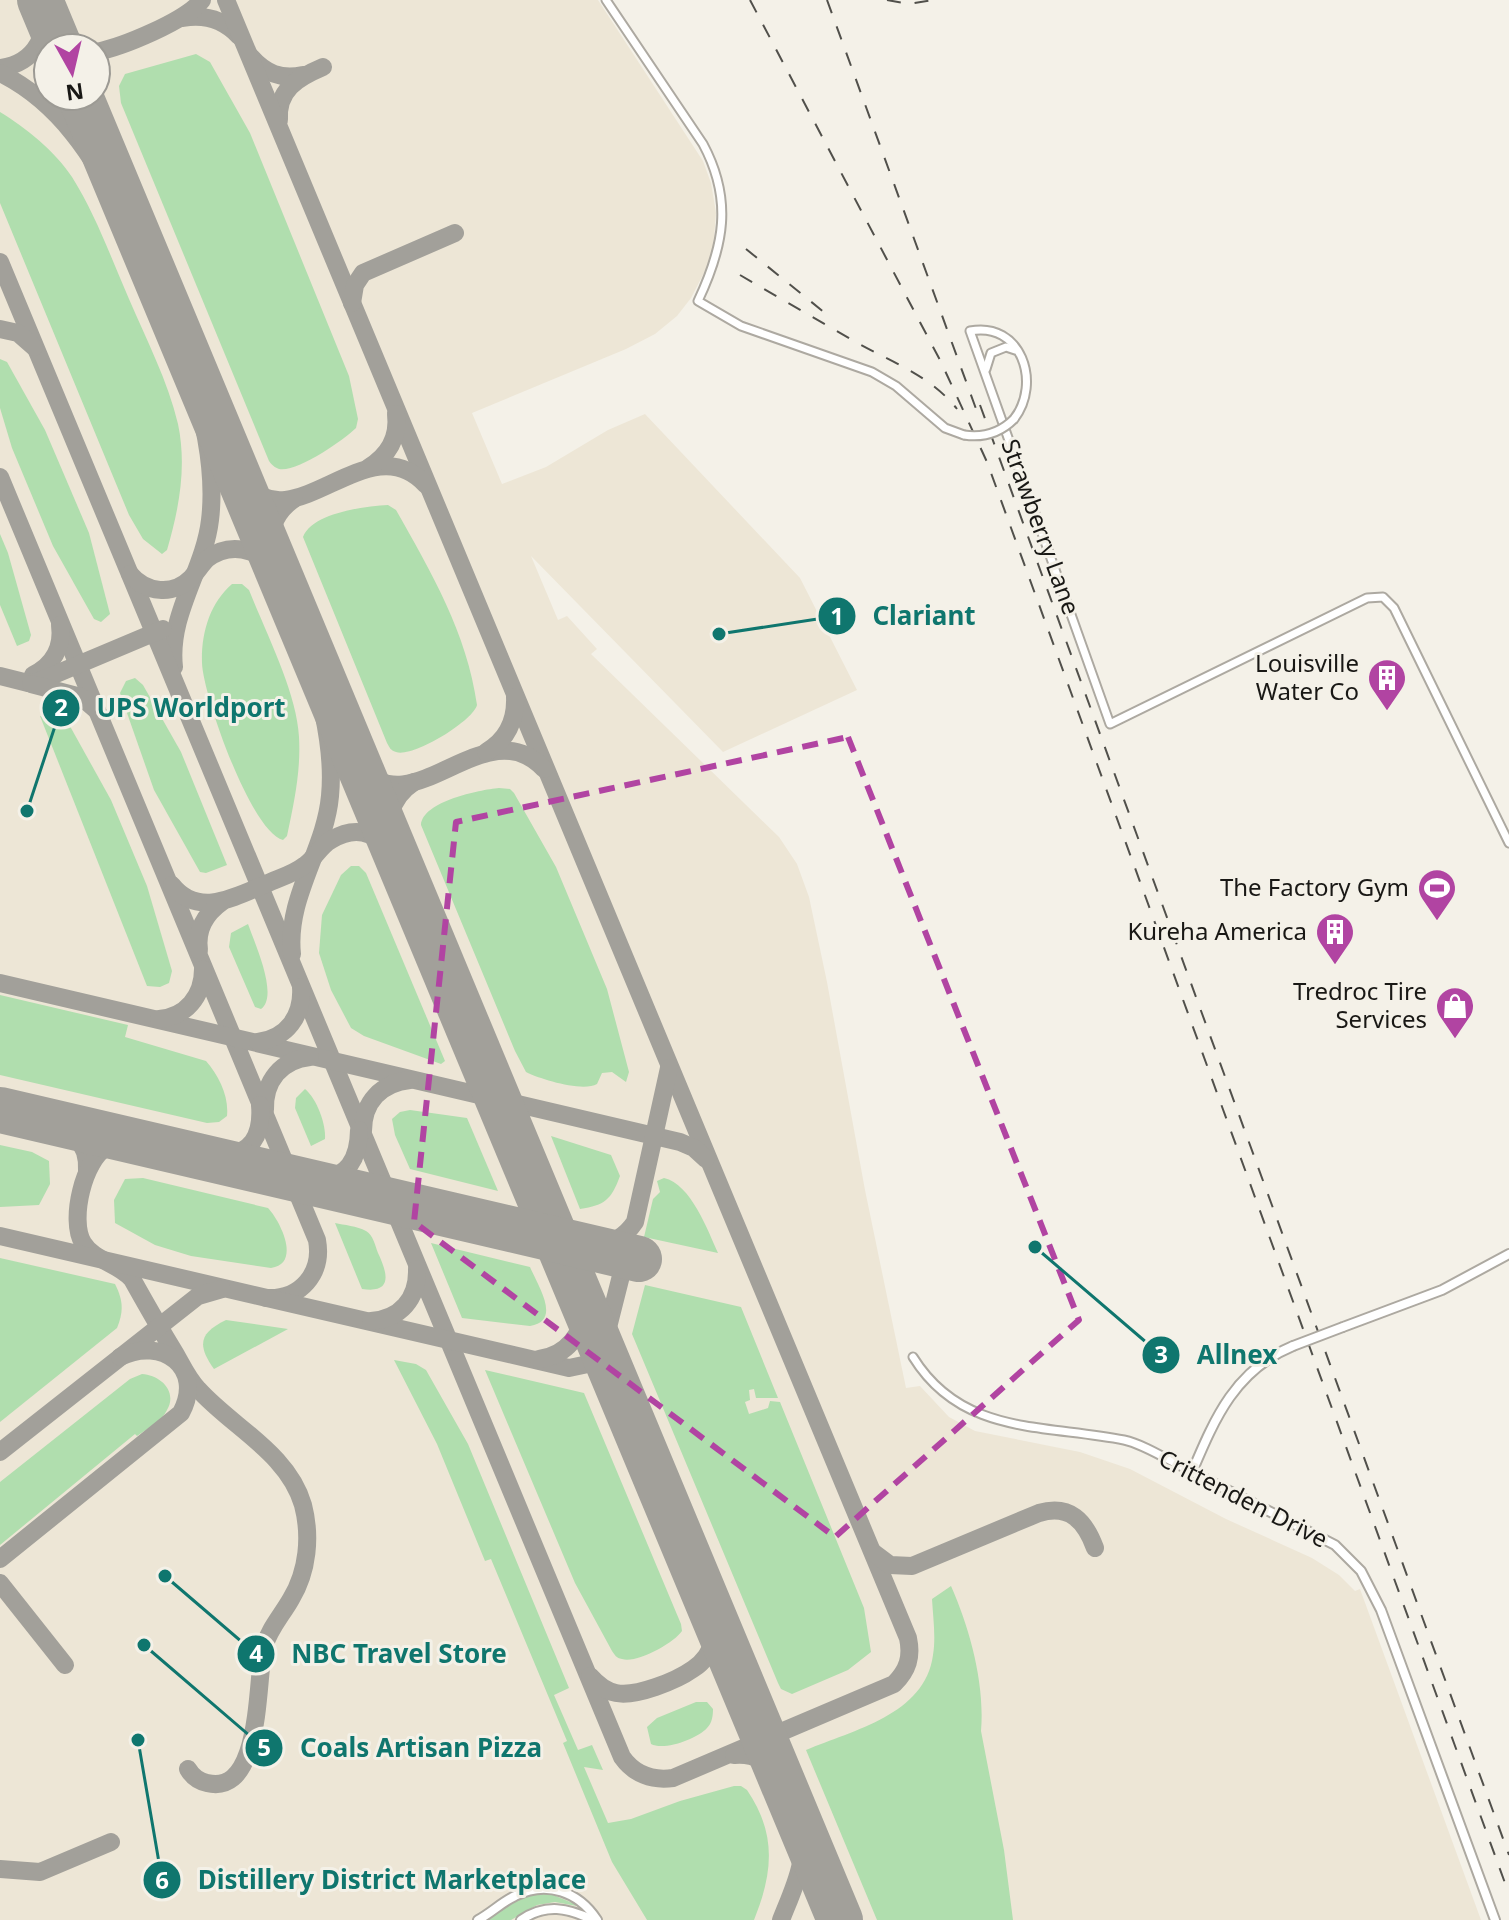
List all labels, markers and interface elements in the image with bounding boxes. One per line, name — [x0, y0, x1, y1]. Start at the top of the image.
north arrow — [32, 32, 112, 112]
text: N — [64, 77, 86, 109]
street label: Strawberry Lane — [994, 434, 1088, 619]
callout: Clariant — [817, 591, 992, 641]
text: Clariant — [872, 597, 976, 633]
text: 1 — [830, 599, 844, 632]
place label: Louisville Water Co — [1255, 646, 1359, 707]
building icon: Louisville Water Co — [1366, 657, 1408, 712]
callout: UPS Worldport — [41, 683, 302, 733]
text: UPS Worldport — [96, 689, 286, 725]
text: 2 — [54, 690, 68, 723]
sports icon: The Factory Gym — [1416, 867, 1458, 922]
place label: The Factory Gym — [1220, 870, 1409, 903]
building icon: Kureha America — [1314, 911, 1356, 966]
place label: Kureha America — [1127, 914, 1307, 947]
place label: Tredroc Tire Services — [1293, 974, 1427, 1035]
shop icon: Tredroc Tire Services — [1434, 985, 1476, 1040]
callout: Allnex — [1141, 1330, 1293, 1380]
text: Allnex — [1197, 1336, 1277, 1372]
text: 3 — [1154, 1337, 1168, 1370]
street label: Crittenden Drive — [1153, 1441, 1334, 1555]
callout: NBC Travel Store — [236, 1629, 523, 1679]
text: NBC Travel Store — [291, 1635, 507, 1671]
text: 4 — [249, 1636, 263, 1669]
callout: Coals Artisan Pizza — [244, 1723, 558, 1773]
text: Coals Artisan Pizza — [300, 1729, 542, 1765]
text: 5 — [257, 1730, 271, 1763]
callout: Distillery District Marketplace — [142, 1855, 603, 1905]
text: Distillery District Marketplace — [198, 1861, 586, 1897]
text: 6 — [155, 1863, 169, 1896]

